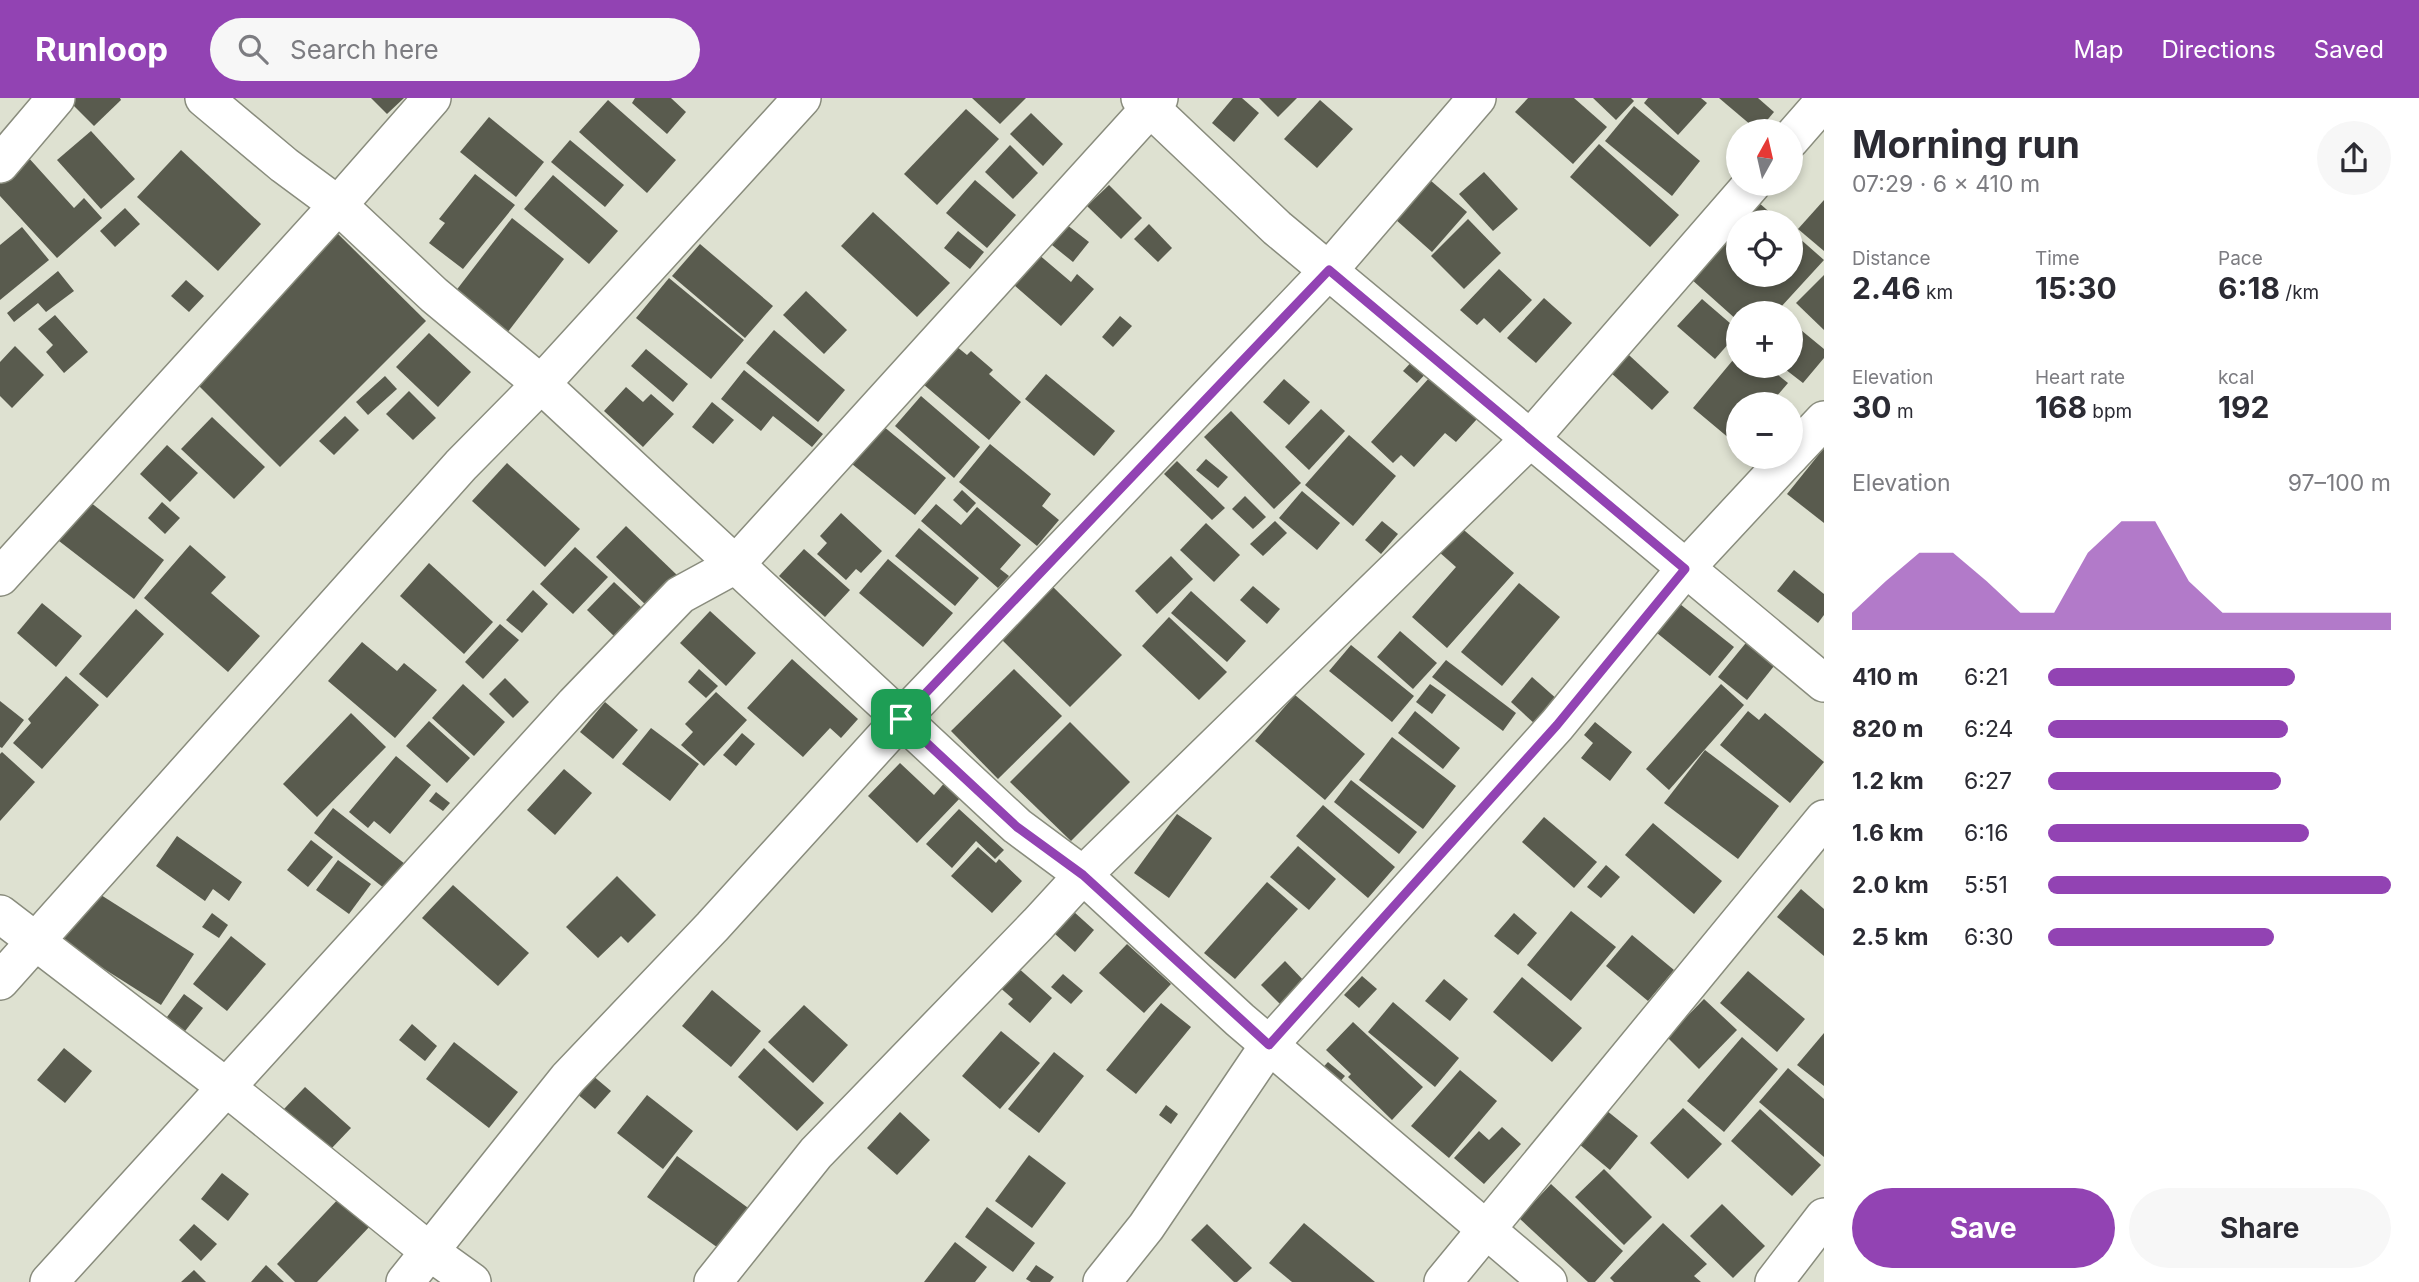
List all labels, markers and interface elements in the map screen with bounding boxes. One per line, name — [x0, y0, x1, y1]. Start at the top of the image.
search box — [210, 18, 700, 81]
text: Runloop — [35, 29, 168, 69]
icon: search — [234, 30, 272, 68]
text: Search here — [290, 34, 439, 65]
text: Map — [2074, 35, 2123, 64]
text: Directions — [2161, 35, 2276, 64]
text: Saved — [2314, 35, 2384, 64]
north arrow — [1726, 119, 1802, 196]
map controls — [1726, 119, 1803, 469]
text: Morning run — [1852, 121, 2080, 167]
button: share — [2317, 121, 2391, 195]
text: 07:29 · 6 × 410 m — [1852, 170, 2040, 198]
button: locate — [1726, 210, 1803, 287]
text: Distance — [1852, 247, 1930, 270]
text: Time — [2035, 247, 2080, 270]
text: Pace — [2218, 247, 2263, 270]
text: 2.46 — [1852, 270, 1921, 306]
text: 15:30 — [2035, 270, 2117, 306]
text: 6:18 — [2218, 270, 2280, 306]
text: km — [1921, 281, 1953, 304]
text: /km — [2280, 281, 2319, 304]
button: + — [1726, 301, 1803, 378]
text: Elevation — [1852, 366, 1933, 389]
text: Heart rate — [2035, 366, 2125, 389]
text: kcal — [2218, 366, 2254, 389]
text: 30 — [1852, 389, 1892, 425]
text: 168 — [2035, 389, 2087, 425]
text: 192 — [2218, 389, 2269, 425]
button: − — [1726, 392, 1803, 469]
text: m — [1892, 400, 1914, 423]
text: bpm — [2087, 400, 2132, 423]
text: Elevation — [1852, 469, 1951, 497]
text: 97–100 m — [2288, 469, 2391, 497]
text: 410 m — [1852, 663, 1919, 691]
text: 6:21 — [1964, 663, 2008, 691]
pin — [871, 689, 931, 749]
icon: arrive — [882, 700, 920, 738]
text: 820 m — [1852, 715, 1923, 743]
text: 6:24 — [1964, 715, 2013, 743]
text: 1.2 km — [1852, 767, 1924, 795]
text: 6:27 — [1964, 767, 2012, 795]
text: 1.6 km — [1852, 819, 1924, 847]
text: 6:16 — [1964, 819, 2009, 847]
text: 2.0 km — [1852, 871, 1929, 899]
text: 5:51 — [1964, 871, 2008, 899]
text: 2.5 km — [1852, 923, 1929, 951]
text: 6:30 — [1964, 923, 2014, 951]
button: Save — [1852, 1188, 2115, 1268]
button: Share — [2129, 1188, 2391, 1268]

